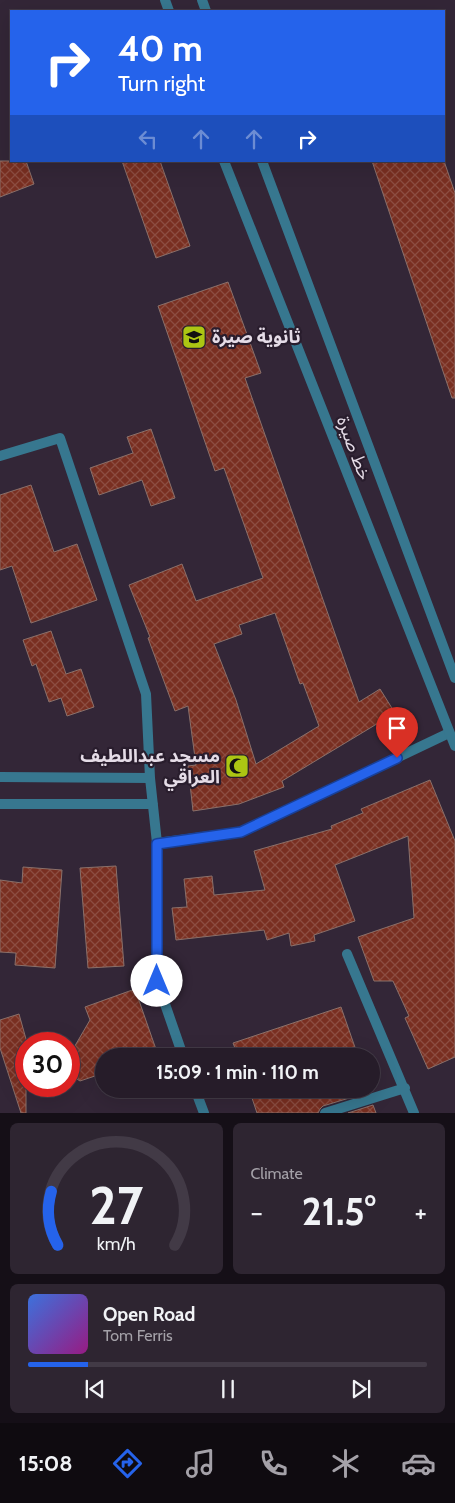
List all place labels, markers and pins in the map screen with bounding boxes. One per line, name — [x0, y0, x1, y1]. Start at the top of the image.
school or university icon: ثانوية صيرة — [181, 324, 207, 350]
place label: ثانوية صيرة — [212, 326, 301, 348]
pin — [376, 707, 418, 758]
place label: مسجد عبداللطيف العراقي — [80, 745, 220, 791]
mosque icon: مسجد عبداللطيف العراقي — [224, 753, 250, 779]

